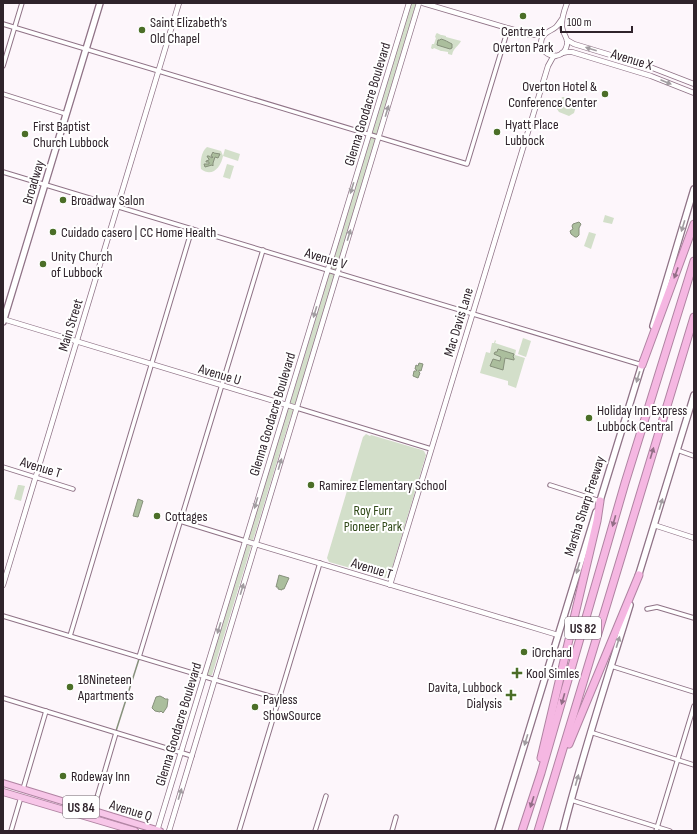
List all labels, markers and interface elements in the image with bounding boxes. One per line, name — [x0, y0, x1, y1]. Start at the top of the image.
scale bar — [561, 8, 632, 34]
marker: Centre at Overton Park — [518, 11, 528, 21]
place label: Saint Elizabeth’s Old Chapel — [150, 14, 227, 47]
text: 100 m — [567, 15, 592, 30]
place label: Centre at Overton Park — [493, 23, 554, 56]
marker: Saint Elizabeth’s Old Chapel — [137, 25, 147, 35]
street label: Glenna Goodacre Boulevard — [341, 40, 394, 168]
street label: Avenue X — [608, 45, 655, 74]
one-way arrow — [585, 46, 597, 52]
place label: Overton Hotel & Conference Center — [508, 78, 597, 111]
one-way arrow — [661, 80, 673, 86]
marker: Overton Hotel & Conference Center — [600, 89, 610, 99]
one-way arrow — [384, 105, 390, 117]
place label: Hyatt Place Lubbock — [505, 116, 559, 149]
place label: First Baptist Church Lubbock — [33, 118, 109, 151]
marker: Hyatt Place Lubbock — [492, 127, 502, 137]
marker: First Baptist Church Lubbock — [20, 129, 30, 139]
street label: Broadway — [19, 157, 48, 206]
one-way arrow — [349, 182, 355, 194]
place label: Broadway Salon — [71, 192, 144, 209]
marker: Broadway Salon — [58, 195, 68, 205]
one-way arrow — [680, 220, 686, 232]
place label: Cuidado casero | CC Home Health — [61, 224, 216, 241]
marker: Cuidado casero | CC Home Health — [48, 227, 58, 237]
one-way arrow — [346, 229, 352, 241]
street label: Avenue V — [302, 244, 349, 273]
place label: Unity Church of Lubbock — [51, 248, 112, 281]
marker: Unity Church of Lubbock — [38, 259, 48, 269]
one-way arrow — [673, 268, 679, 280]
street label: Mac Davis Lane — [440, 286, 477, 359]
street label: Main Street — [54, 297, 87, 353]
one-way arrow — [312, 306, 318, 318]
street label: Glenna Goodacre Boulevard — [246, 350, 299, 478]
street label: Avenue U — [196, 360, 243, 389]
one-way arrow — [635, 372, 641, 384]
place label: Holiday Inn Express Lubbock Central — [597, 402, 687, 435]
marker: Holiday Inn Express Lubbock Central — [584, 413, 594, 423]
one-way arrow — [649, 447, 655, 459]
street label: Avenue T — [17, 453, 64, 482]
street label: Marsha Sharp Freeway — [560, 453, 609, 558]
one-way arrow — [277, 458, 283, 470]
place label: Ramirez Elementary School — [319, 477, 447, 494]
marker: Ramirez Elementary School — [306, 480, 316, 490]
one-way arrow — [253, 498, 259, 510]
one-way arrow — [658, 498, 664, 510]
park label: Roy Furr Pioneer Park — [344, 502, 403, 535]
place label: Cottages — [165, 508, 208, 525]
marker: Cottages — [152, 511, 162, 521]
one-way arrow — [611, 515, 617, 527]
street label: Avenue T — [348, 554, 395, 583]
one-way arrow — [575, 563, 581, 575]
one-way arrow — [239, 583, 245, 595]
road number: US 82 — [565, 617, 601, 639]
one-way arrow — [216, 622, 222, 634]
one-way arrow — [615, 636, 621, 648]
place label: iOrchard — [532, 644, 572, 661]
marker: iOrchard — [519, 647, 529, 657]
street label: Glenna Goodacre Boulevard — [152, 660, 205, 788]
place label: Kool Simles — [526, 665, 579, 682]
marker: Kool Simles — [511, 667, 523, 679]
place label: 18Nineteen Apartments — [77, 671, 134, 704]
place label: Davita, Lubbock Dialysis — [428, 679, 503, 712]
marker: 18Nineteen Apartments — [65, 682, 75, 692]
marker: Davita, Lubbock Dialysis — [505, 689, 517, 701]
place label: Payless ShowSource — [263, 691, 321, 724]
one-way arrow — [560, 694, 566, 706]
marker: Payless ShowSource — [250, 702, 260, 712]
one-way arrow — [523, 734, 529, 746]
place label: Rodeway Inn — [71, 768, 130, 785]
marker: Rodeway Inn — [58, 771, 68, 781]
one-way arrow — [574, 773, 580, 785]
one-way arrow — [177, 787, 183, 799]
road number: US 84 — [63, 796, 99, 818]
street label: Avenue Q — [107, 796, 154, 825]
one-way arrow — [529, 797, 535, 809]

